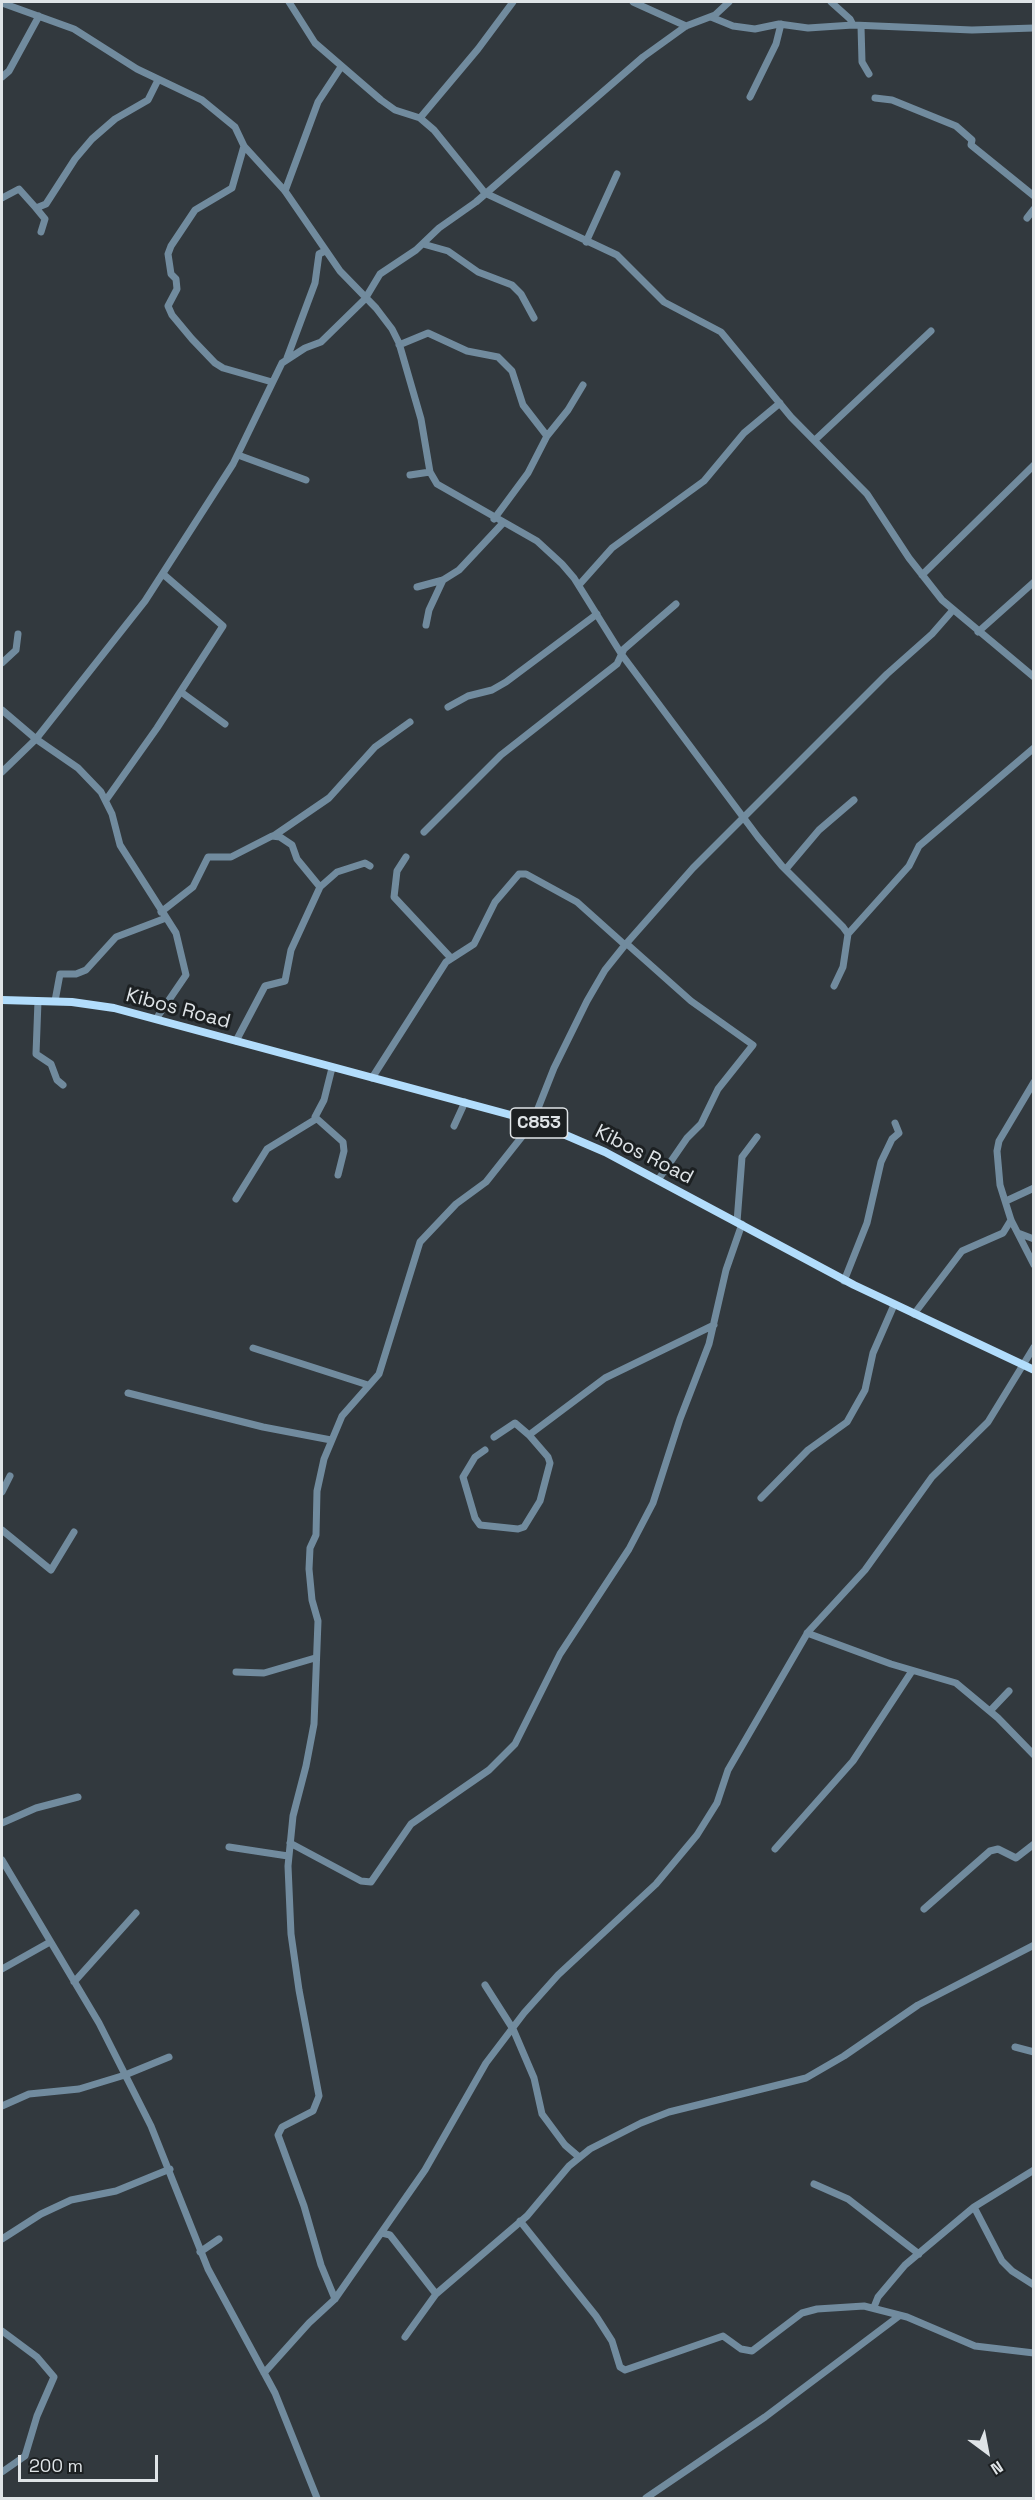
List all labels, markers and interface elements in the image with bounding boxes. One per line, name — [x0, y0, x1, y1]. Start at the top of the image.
street label: Kibos Road — [123, 984, 233, 1034]
road number: C853 — [510, 1108, 568, 1138]
street label: Kibos Road — [591, 1120, 697, 1190]
north arrow — [957, 2422, 1017, 2482]
scale bar — [21, 2443, 160, 2481]
text: 200 m — [29, 2454, 83, 2477]
text: N — [987, 2456, 1007, 2479]

